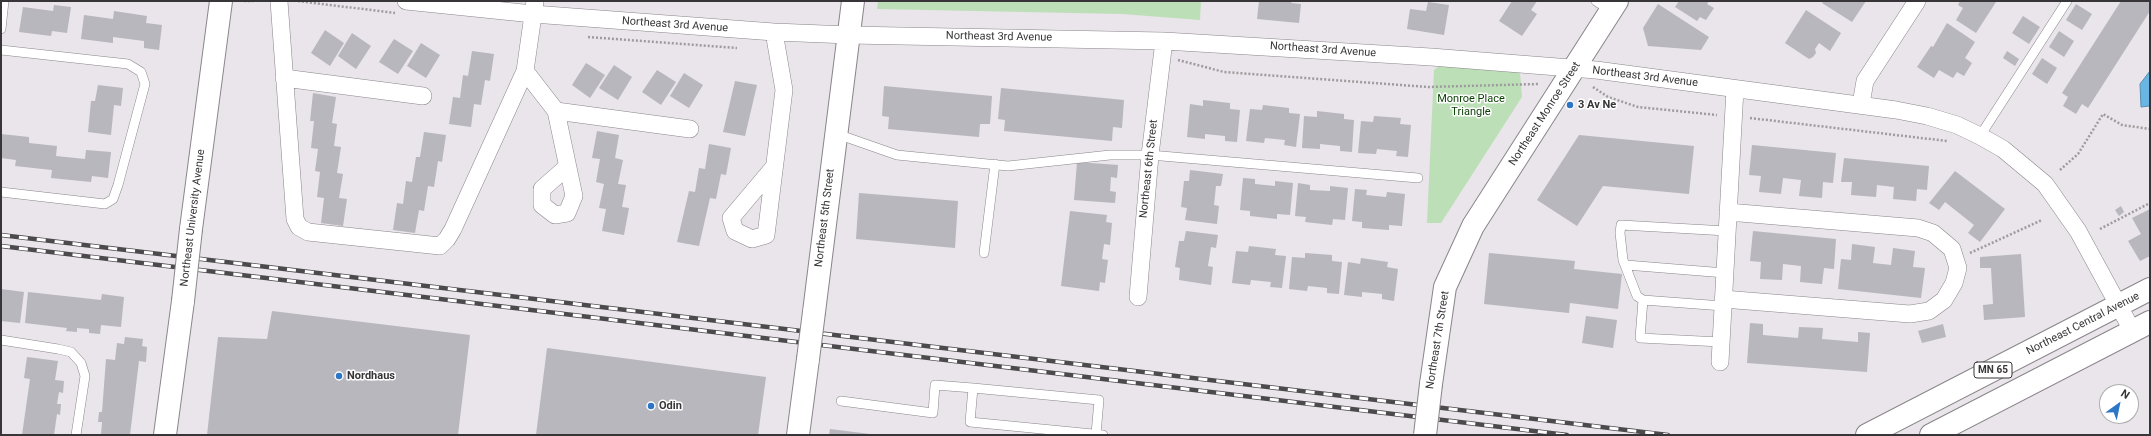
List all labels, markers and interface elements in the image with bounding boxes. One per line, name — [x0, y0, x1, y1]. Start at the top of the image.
street label: Northeast 3rd Avenue — [622, 15, 728, 35]
street label: Northeast 3rd Avenue — [946, 29, 1052, 45]
street label: Northeast 3rd Avenue — [1270, 40, 1376, 60]
street label: Northeast Monroe Street — [1507, 60, 1583, 168]
street label: Northeast 3rd Avenue — [1591, 64, 1699, 90]
park label: Monroe Place Triangle — [1437, 92, 1505, 118]
place label: 3 Av Ne — [1578, 98, 1616, 112]
marker: 3 Av Ne — [1565, 100, 1575, 110]
street label: Northeast 6th Street — [1137, 119, 1161, 219]
street label: Northeast University Avenue — [178, 149, 208, 287]
street label: Northeast 5th Street — [812, 168, 838, 268]
street label: Northeast 7th Street — [1424, 290, 1452, 390]
street label: Northeast Central Avenue — [2024, 290, 2142, 358]
road number: MN 65 — [1974, 362, 2012, 378]
place label: Nordhaus — [347, 369, 395, 383]
marker: Nordhaus — [334, 371, 344, 381]
north arrow — [2099, 384, 2139, 424]
text: N — [2118, 387, 2132, 402]
place label: Odin — [659, 399, 682, 413]
marker: Odin — [646, 401, 656, 411]

